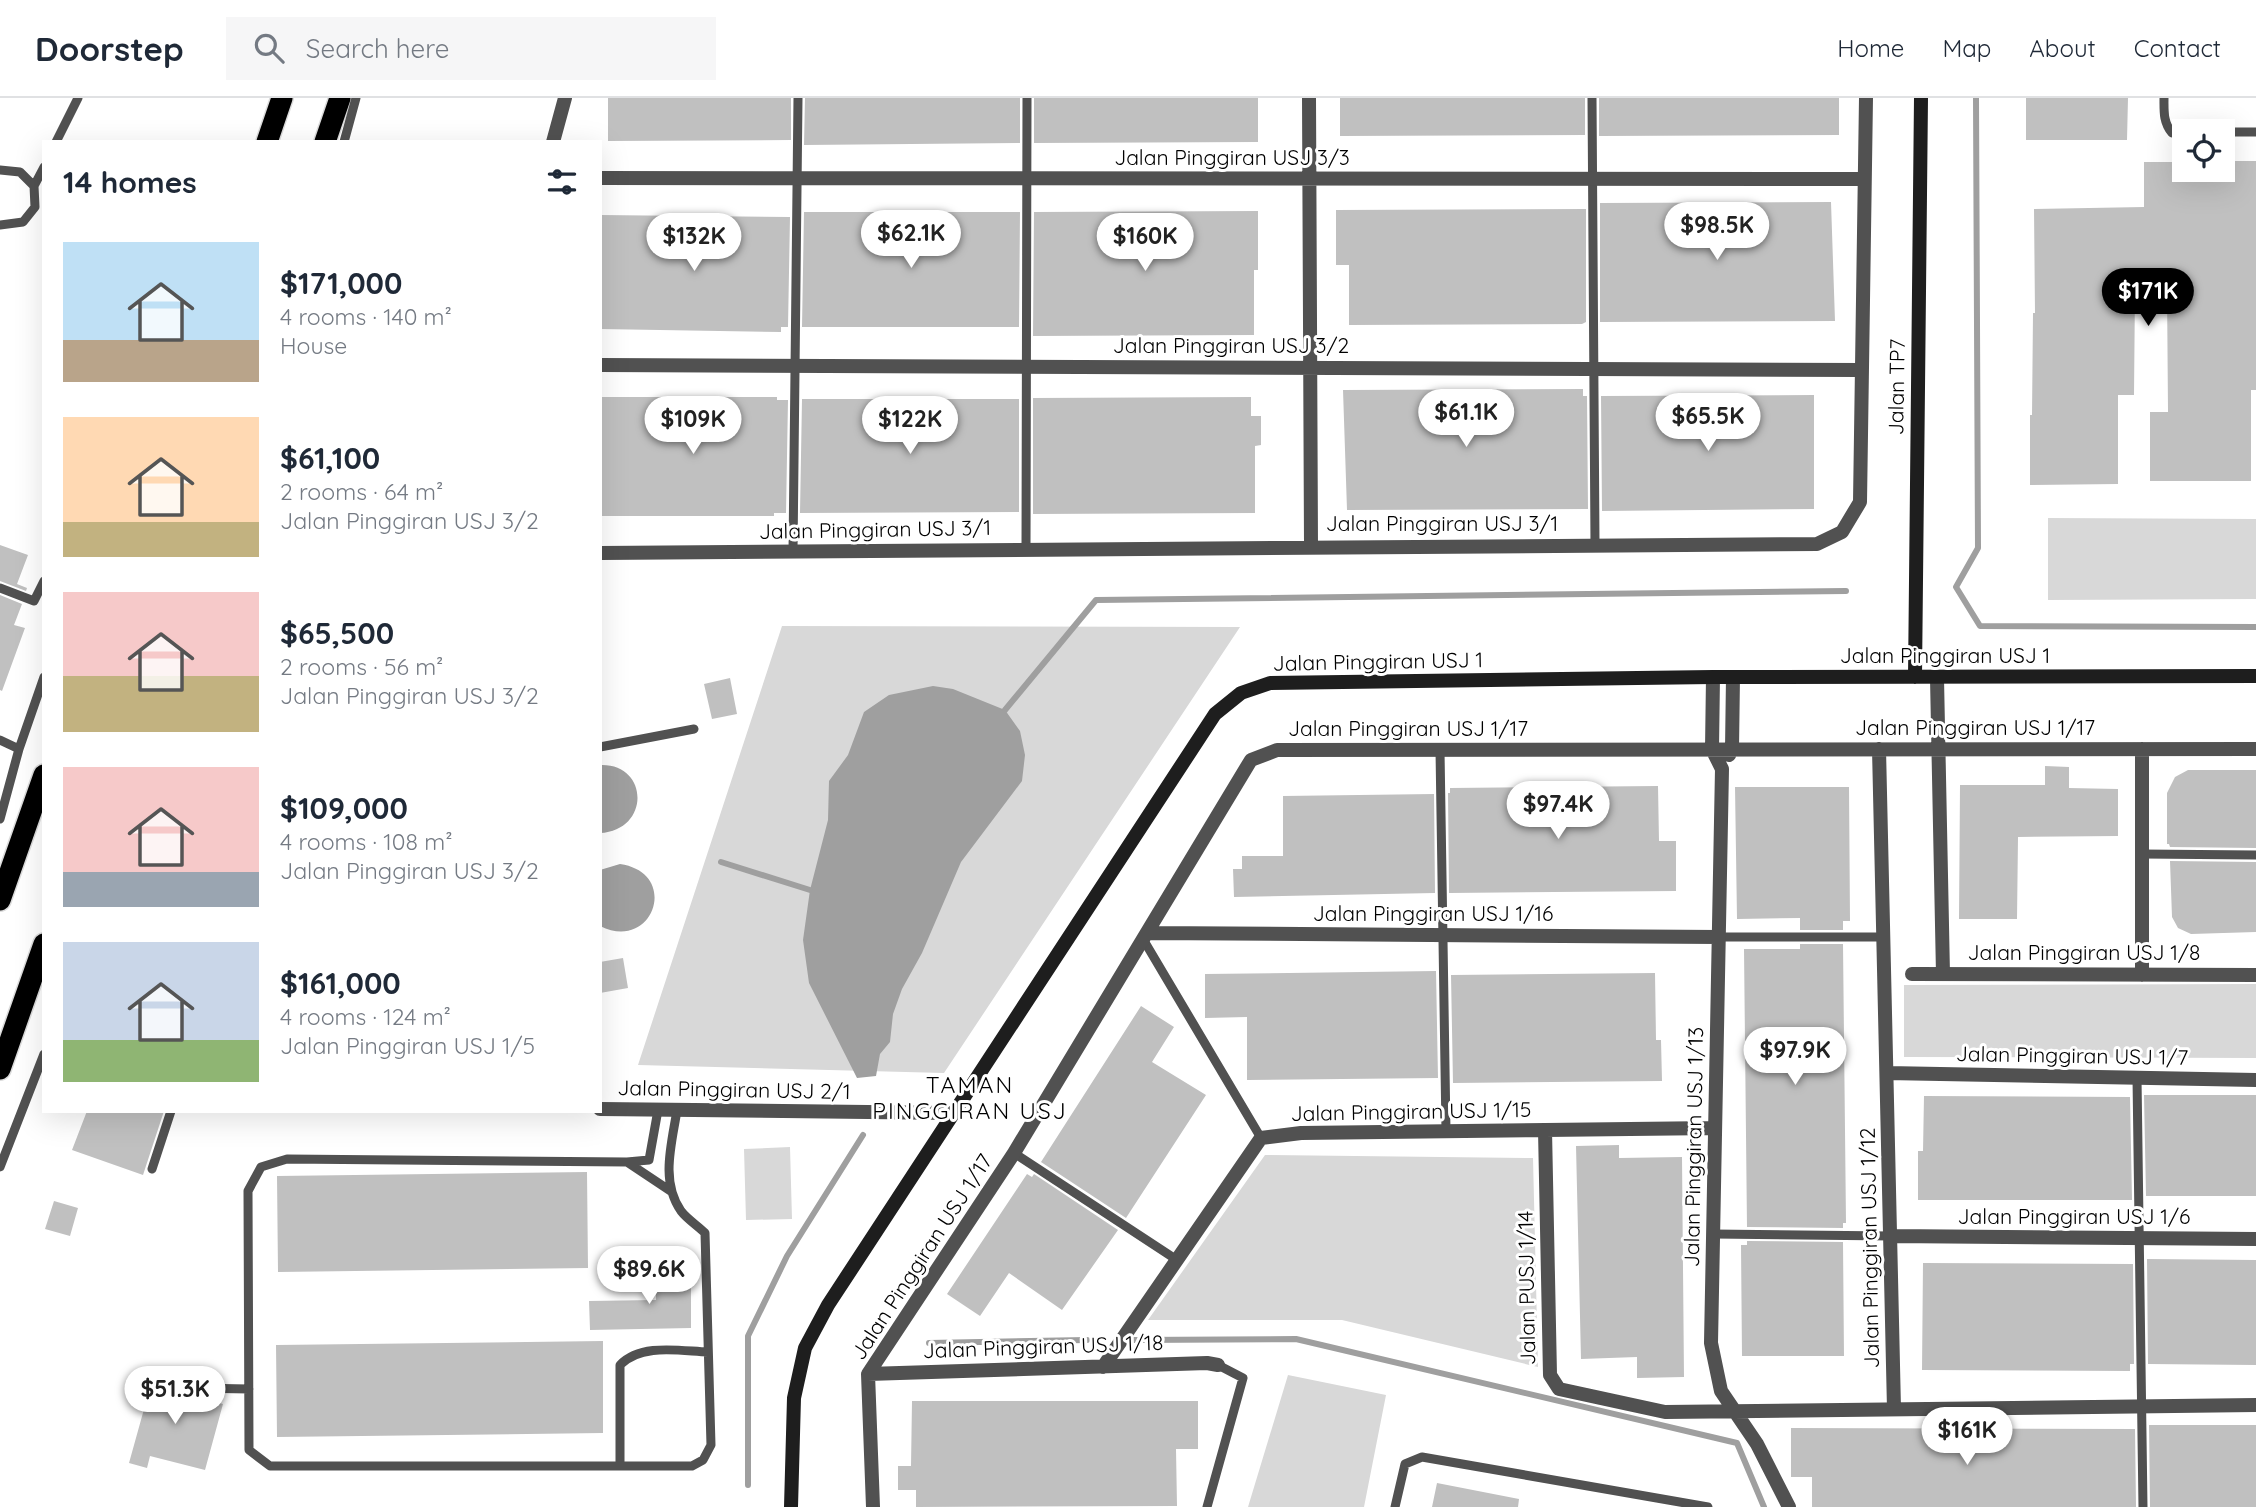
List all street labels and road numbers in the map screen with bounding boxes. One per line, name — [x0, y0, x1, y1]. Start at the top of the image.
street label: Jalan Pinggiran USJ 3/3 — [1114, 144, 1350, 170]
street label: Jalan Pinggiran USJ 3/2 — [1113, 332, 1349, 358]
street label: Jalan TP7 — [1882, 338, 1910, 435]
street label: Jalan Pinggiran USJ 3/1 — [1326, 510, 1558, 536]
street label: Jalan Pinggiran USJ 3/1 — [759, 514, 991, 544]
street label: Jalan Pinggiran USJ 1 — [1840, 642, 2050, 668]
street label: Jalan Pinggiran USJ 1 — [1273, 646, 1483, 676]
street label: Jalan Pinggiran USJ 1/17 — [1855, 714, 2095, 740]
street label: Jalan Pinggiran USJ 1/17 — [1288, 715, 1528, 741]
street label: Jalan Pinggiran USJ 1/16 — [1313, 900, 1553, 926]
street label: Jalan Pinggiran USJ 1/8 — [1968, 939, 2200, 965]
street label: Jalan Pinggiran USJ 1/13 — [1678, 1027, 1708, 1267]
street label: Jalan Pinggiran USJ 1/7 — [1956, 1040, 2189, 1070]
street label: Jalan Pinggiran USJ 2/1 — [617, 1074, 851, 1104]
street label: Jalan Pinggiran USJ 1/15 — [1290, 1096, 1532, 1126]
street label: Jalan Pinggiran USJ 1/12 — [1854, 1127, 1884, 1369]
street label: Jalan Pinggiran USJ 1/17 — [845, 1149, 998, 1364]
street label: Jalan Pinggiran USJ 1/6 — [1958, 1203, 2190, 1229]
street label: Jalan PUSJ 1/14 — [1512, 1211, 1540, 1365]
street label: Jalan Pinggiran USJ 1/18 — [922, 1329, 1164, 1363]

